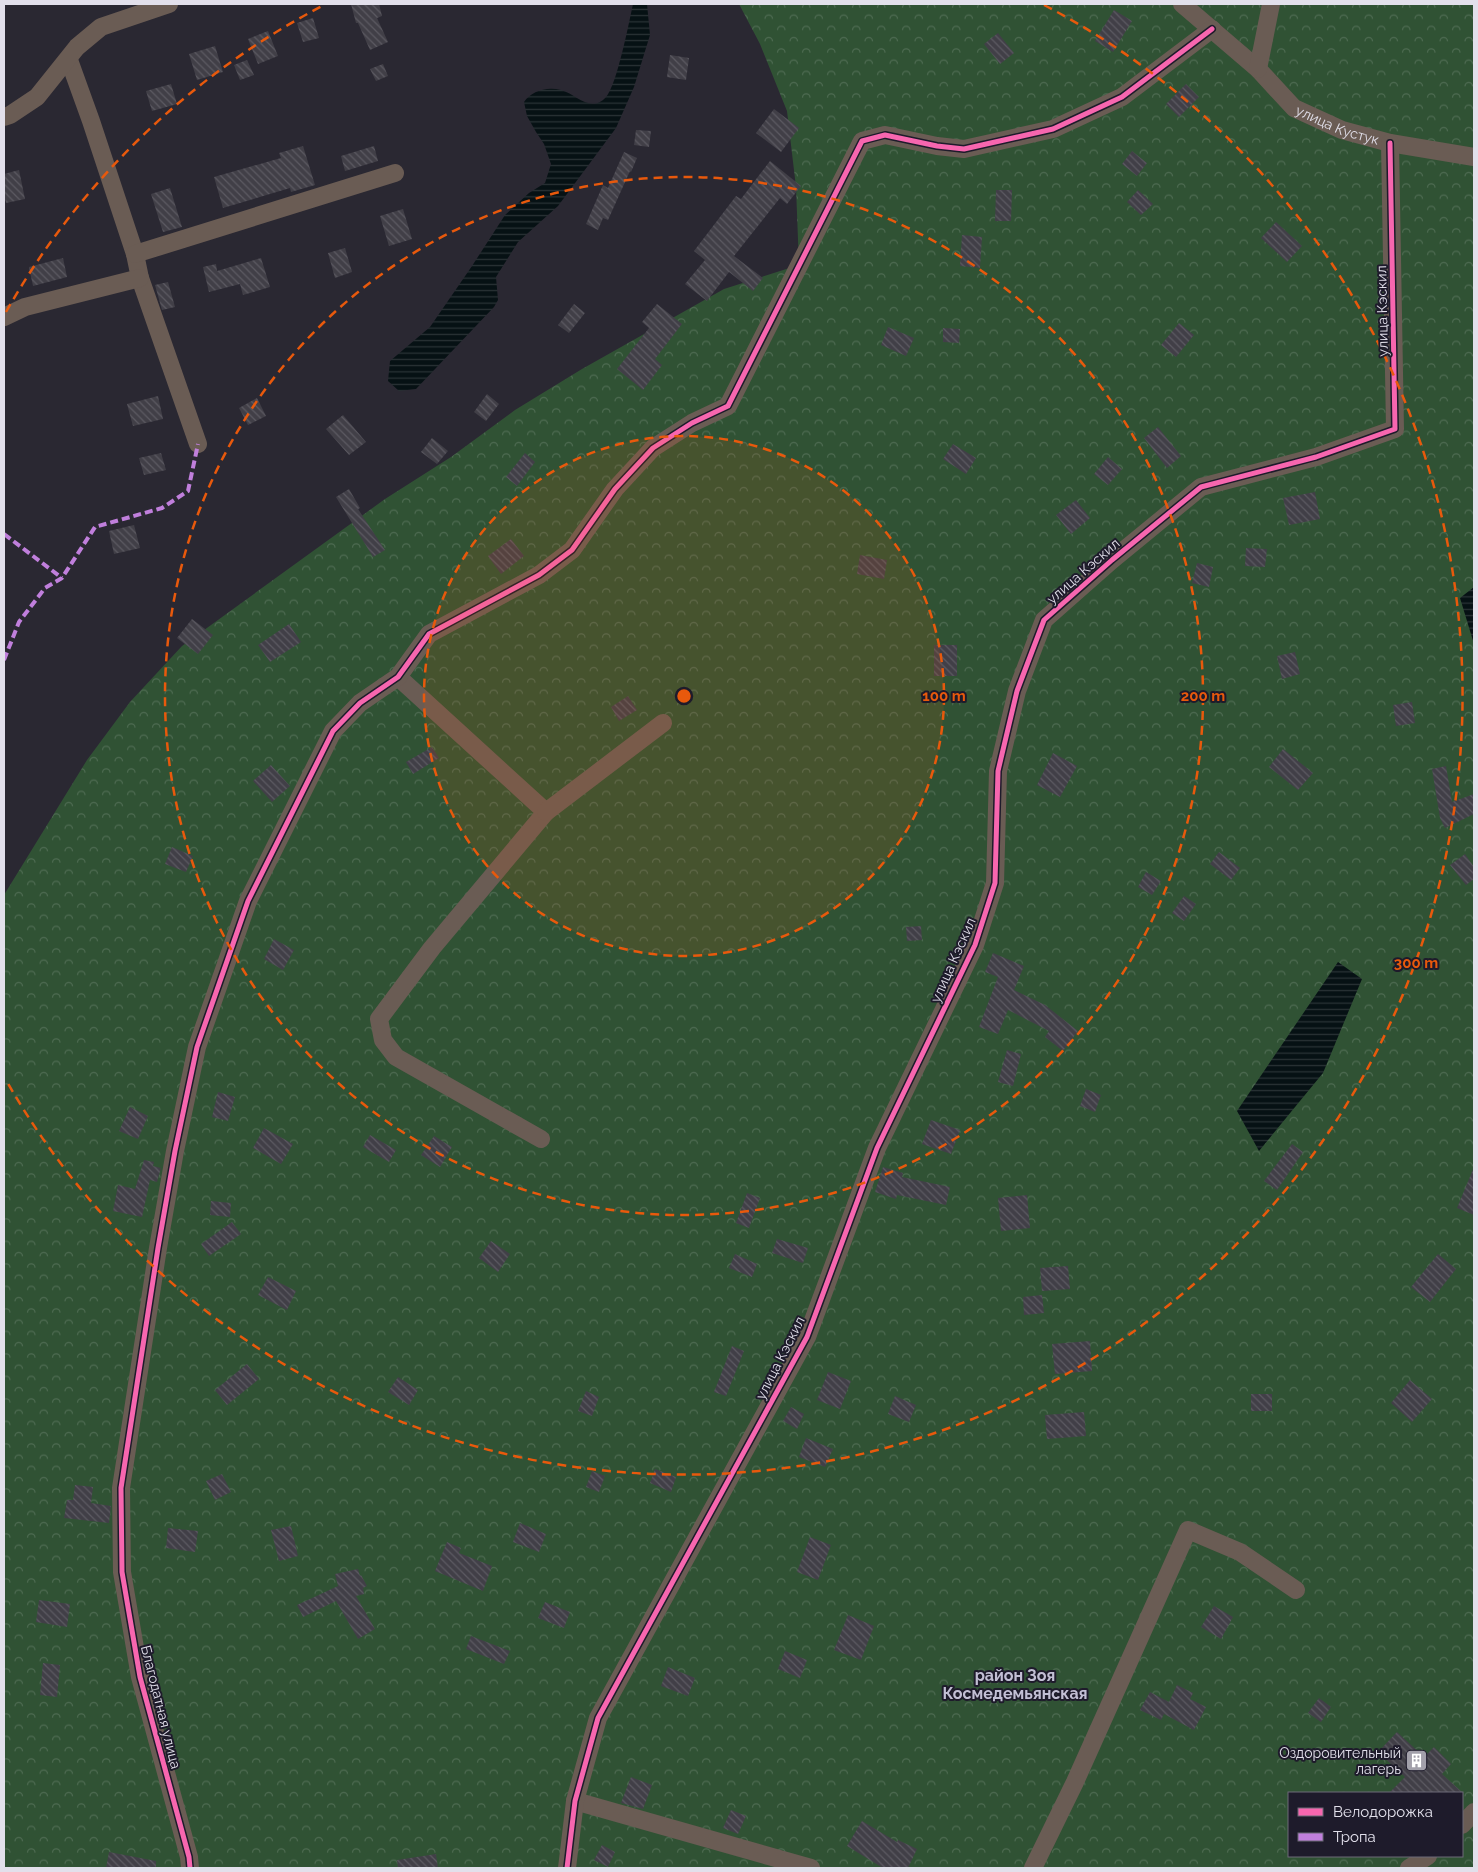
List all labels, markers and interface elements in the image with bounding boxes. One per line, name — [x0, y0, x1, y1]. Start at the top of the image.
street label: улица Кустук — [1293, 102, 1381, 148]
street label: улица Кэскил — [1373, 265, 1391, 357]
street label: улица Кэскил — [1043, 535, 1123, 607]
centre of rings — [675, 687, 693, 705]
text: 100 m — [922, 687, 966, 705]
text: 200 m — [1181, 687, 1225, 705]
street label: улица Кэскил — [927, 915, 979, 1005]
text: 300 m — [1394, 954, 1438, 972]
street label: улица Кэскил — [752, 1314, 808, 1402]
street label: Благодатная улица — [138, 1644, 184, 1770]
district label: район Зоя Космедемьянская — [942, 1666, 1088, 1703]
place label: Оздоровительный лагерь — [1279, 1745, 1401, 1777]
building icon: Оздоровительный лагерь — [1405, 1749, 1429, 1773]
legend — [1288, 1792, 1463, 1857]
text: Велодорожка — [1333, 1803, 1433, 1821]
text: Тропа — [1333, 1828, 1376, 1846]

